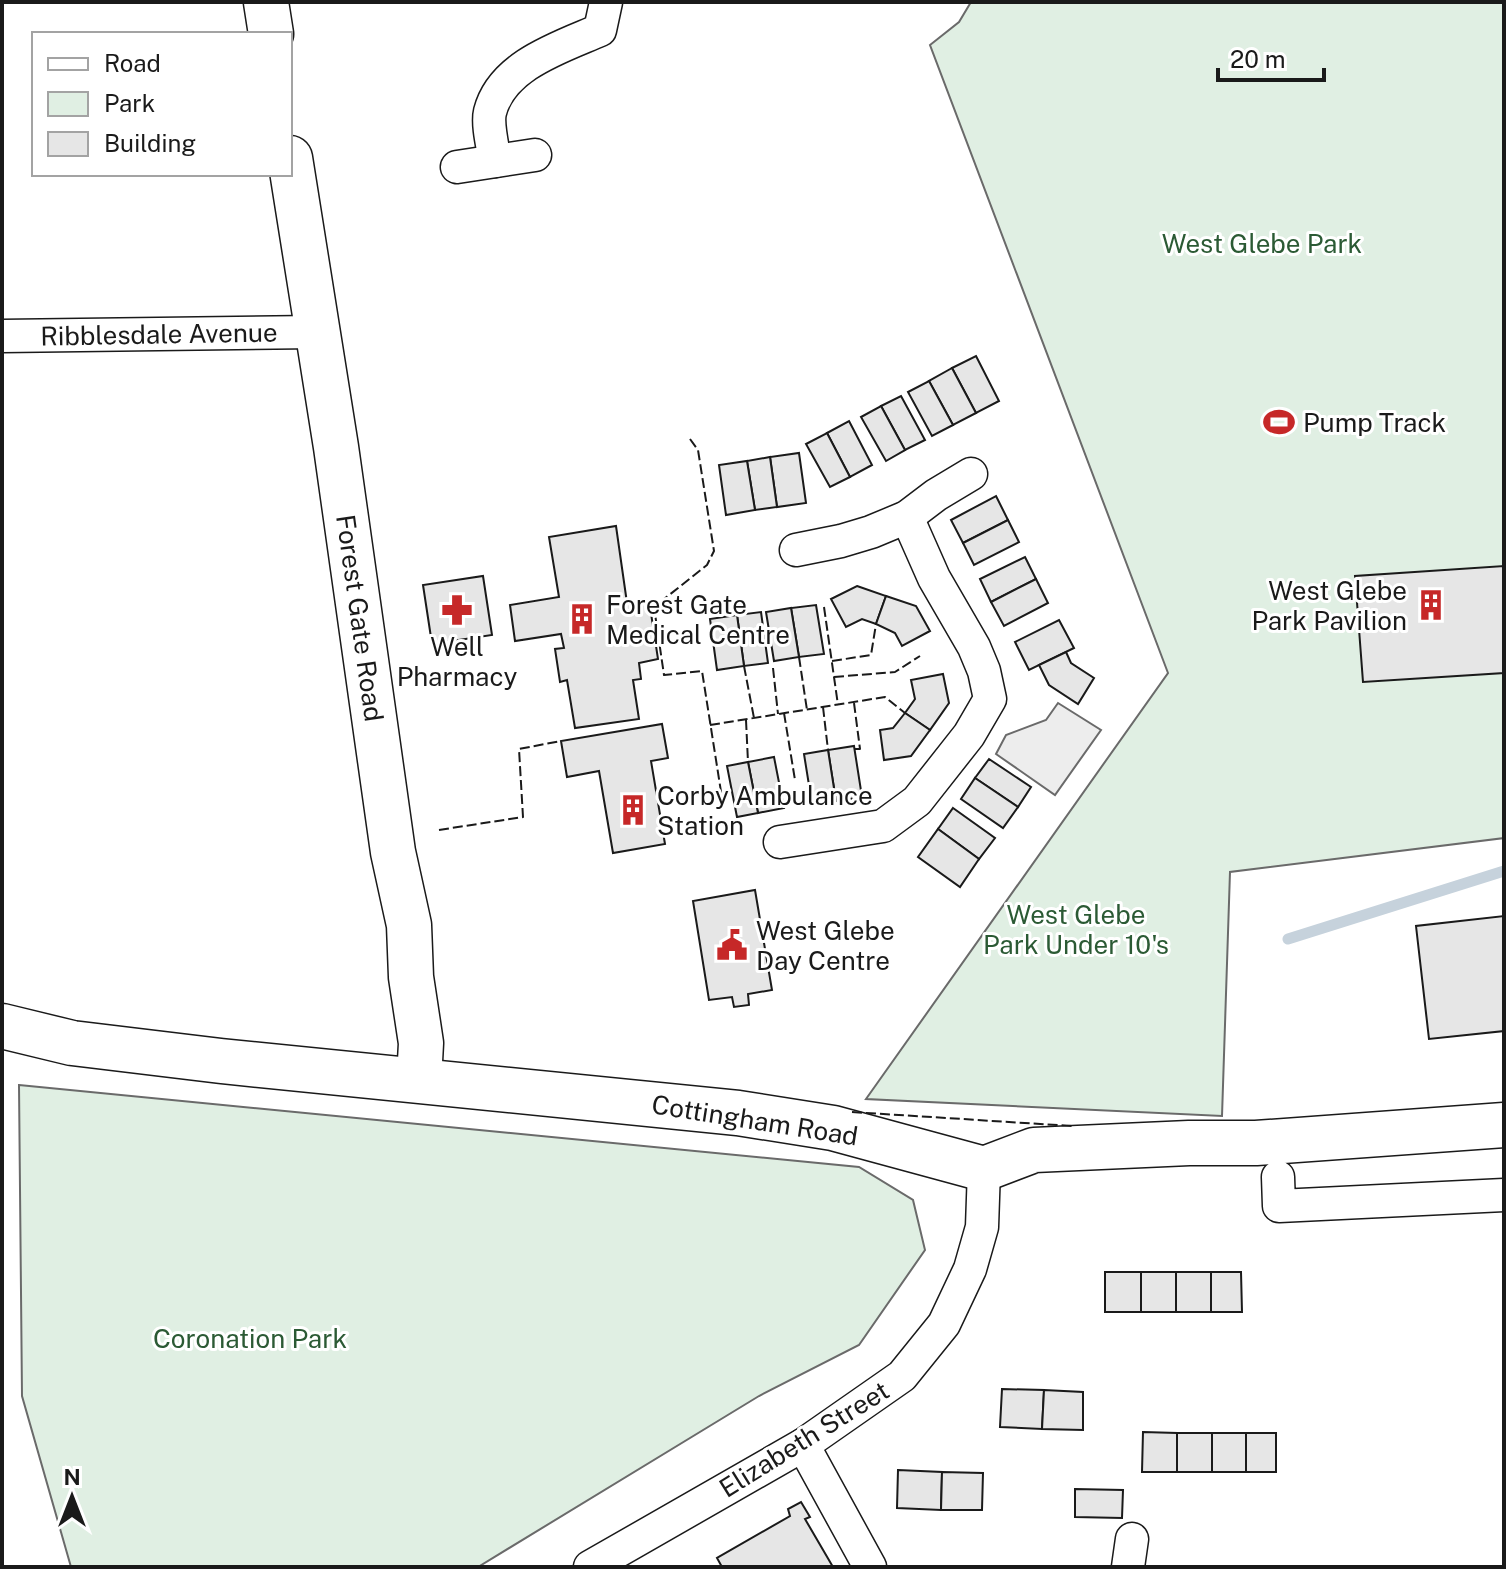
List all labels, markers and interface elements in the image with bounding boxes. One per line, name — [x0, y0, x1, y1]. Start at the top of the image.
legend — [32, 32, 292, 176]
scale bar — [1218, 32, 1324, 82]
text: 20 m — [1230, 45, 1286, 73]
text: Road — [104, 49, 161, 77]
text: Park — [104, 89, 155, 117]
text: Building — [104, 129, 196, 157]
park label: West Glebe Park — [1162, 228, 1362, 259]
street label: Ribblesdale Avenue — [40, 316, 278, 352]
sports icon: Pump Track — [1262, 405, 1296, 439]
place label: Pump Track — [1303, 407, 1446, 438]
street label: Forest Gate Road — [330, 512, 390, 724]
place label: West Glebe Park Pavilion — [1251, 575, 1407, 636]
building icon: West Glebe Park Pavilion — [1414, 588, 1448, 622]
place label: Forest Gate Medical Centre — [606, 589, 790, 650]
pharmacy icon: Well Pharmacy — [440, 593, 474, 627]
building icon: Forest Gate Medical Centre — [565, 602, 599, 636]
place label: Well Pharmacy — [397, 631, 517, 692]
place label: Corby Ambulance Station — [657, 780, 873, 841]
building icon: Corby Ambulance Station — [616, 793, 650, 827]
park label: West Glebe Park Under 10's — [983, 899, 1169, 960]
place label: West Glebe Day Centre — [756, 915, 895, 976]
public building icon: West Glebe Day Centre — [715, 928, 749, 962]
street label: Cottingham Road — [650, 1088, 860, 1152]
park label: Coronation Park — [153, 1323, 347, 1354]
street label: Elizabeth Street — [714, 1374, 894, 1504]
north arrow — [32, 1457, 112, 1537]
text: N — [63, 1464, 81, 1490]

